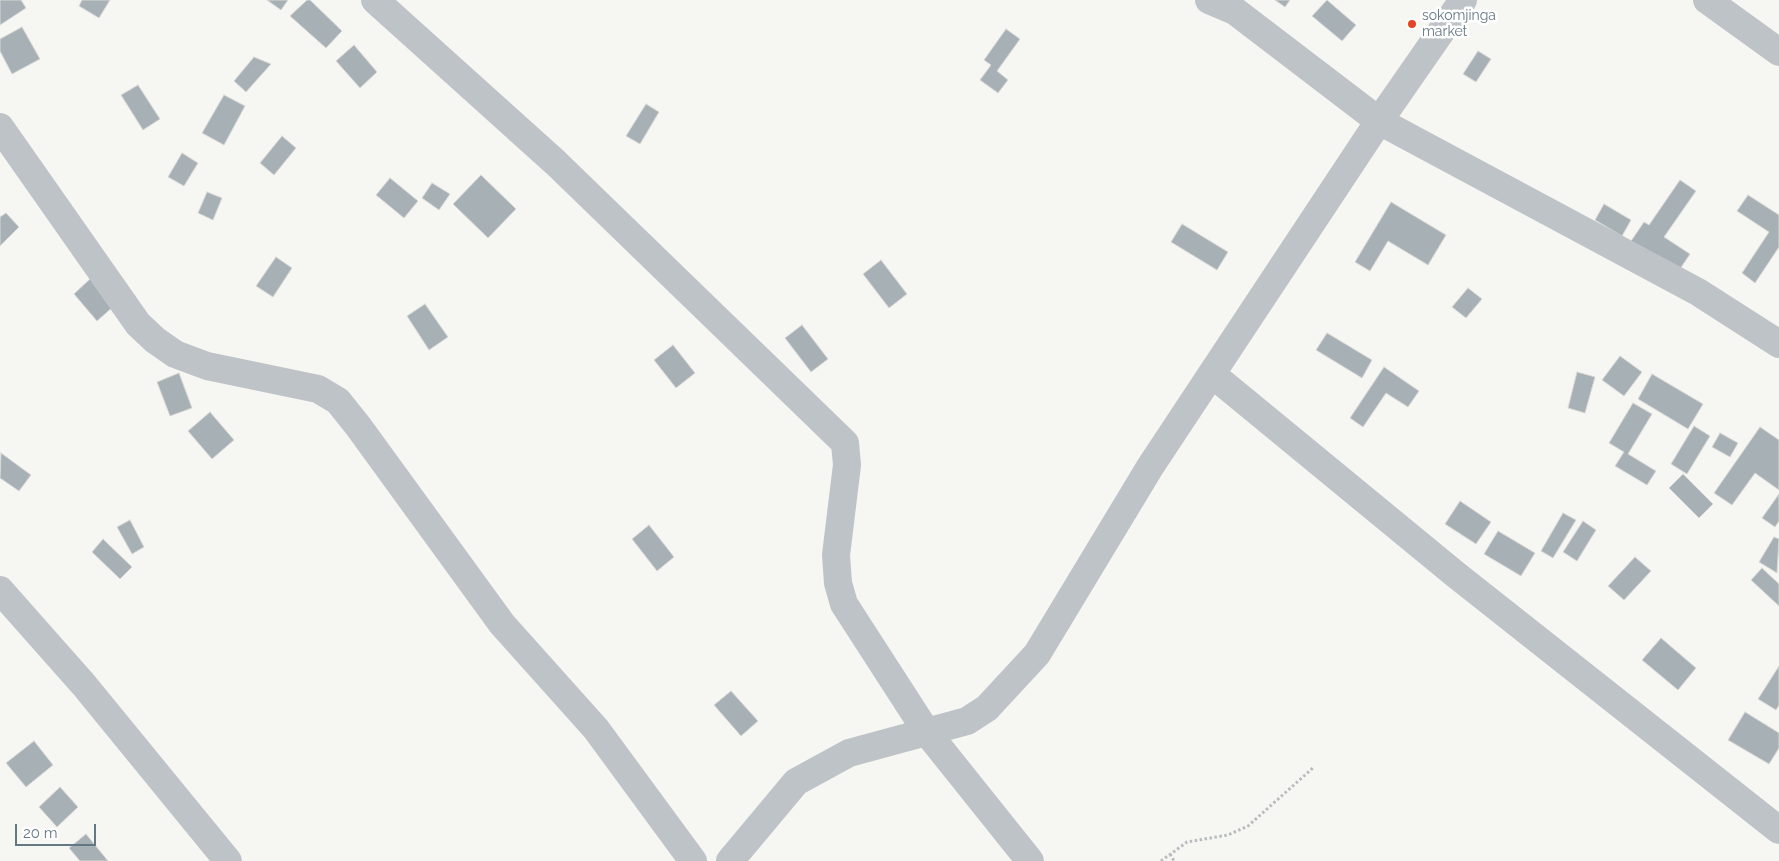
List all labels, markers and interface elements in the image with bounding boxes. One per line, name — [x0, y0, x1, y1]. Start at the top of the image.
place label: sokomjinga market — [1422, 8, 1496, 40]
marker: sokomjinga market — [1406, 18, 1418, 30]
scale bar — [18, 814, 99, 846]
text: 20 m — [23, 824, 58, 842]

